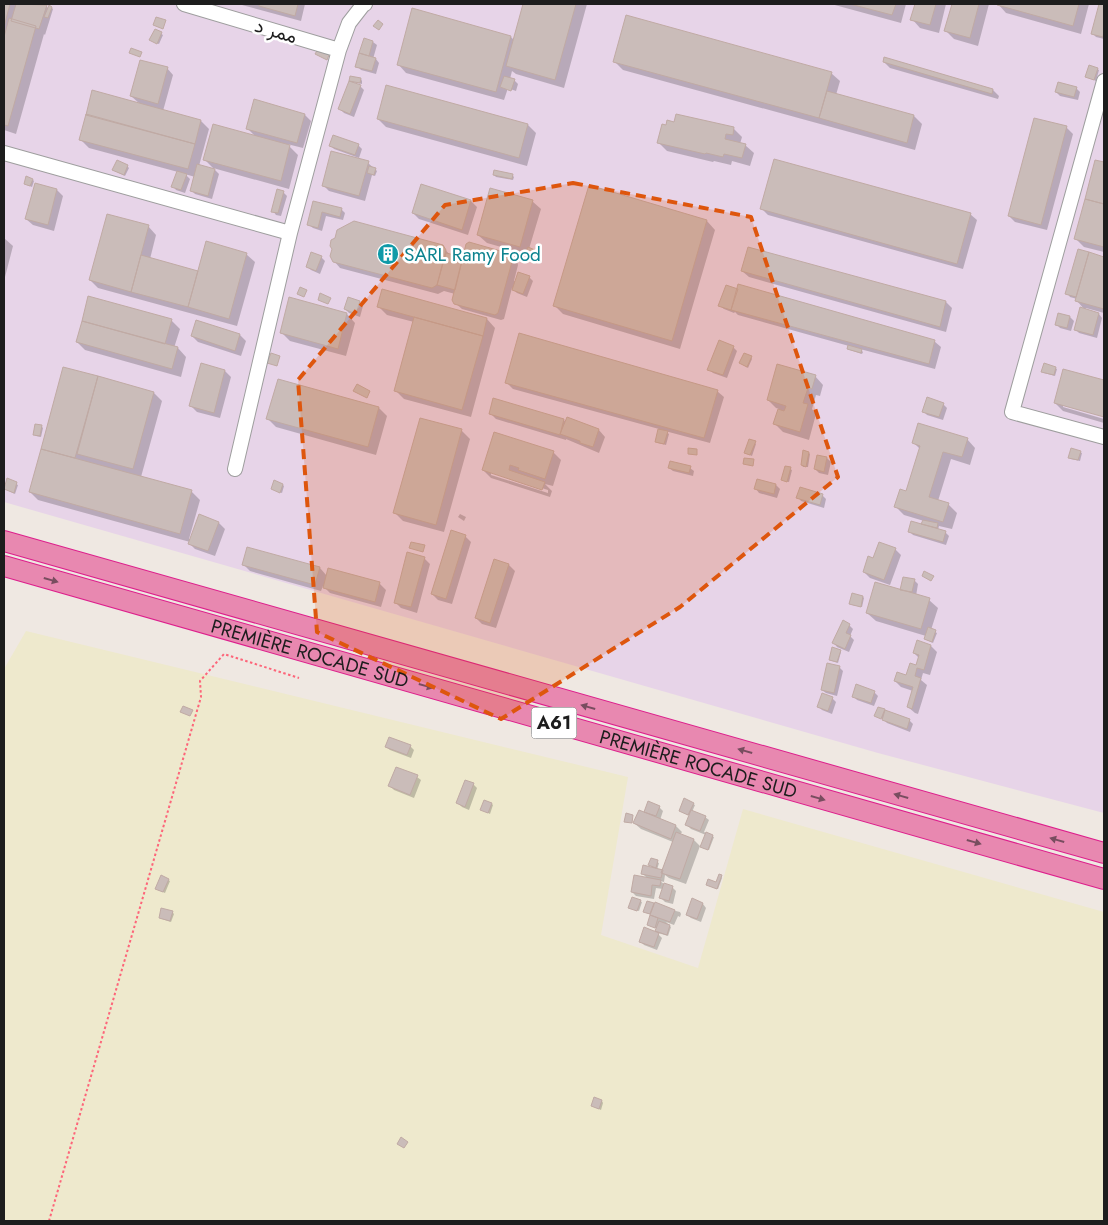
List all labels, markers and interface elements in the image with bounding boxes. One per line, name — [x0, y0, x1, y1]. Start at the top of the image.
street label: ممر د — [251, 12, 301, 50]
place label: SARL Ramy Food — [404, 241, 541, 268]
building icon: SARL Ramy Food — [376, 242, 400, 266]
one-way arrow — [43, 576, 58, 584]
street label: PREMIÈRE ROCADE SUD — [208, 612, 412, 694]
one-way arrow — [418, 683, 433, 691]
one-way arrow — [581, 702, 596, 710]
road number: A61 — [532, 708, 576, 738]
street label: PREMIÈRE ROCADE SUD — [597, 723, 800, 805]
one-way arrow — [737, 747, 752, 755]
one-way arrow — [893, 791, 908, 799]
one-way arrow — [810, 794, 825, 802]
one-way arrow — [1050, 836, 1065, 844]
one-way arrow — [967, 839, 982, 847]

